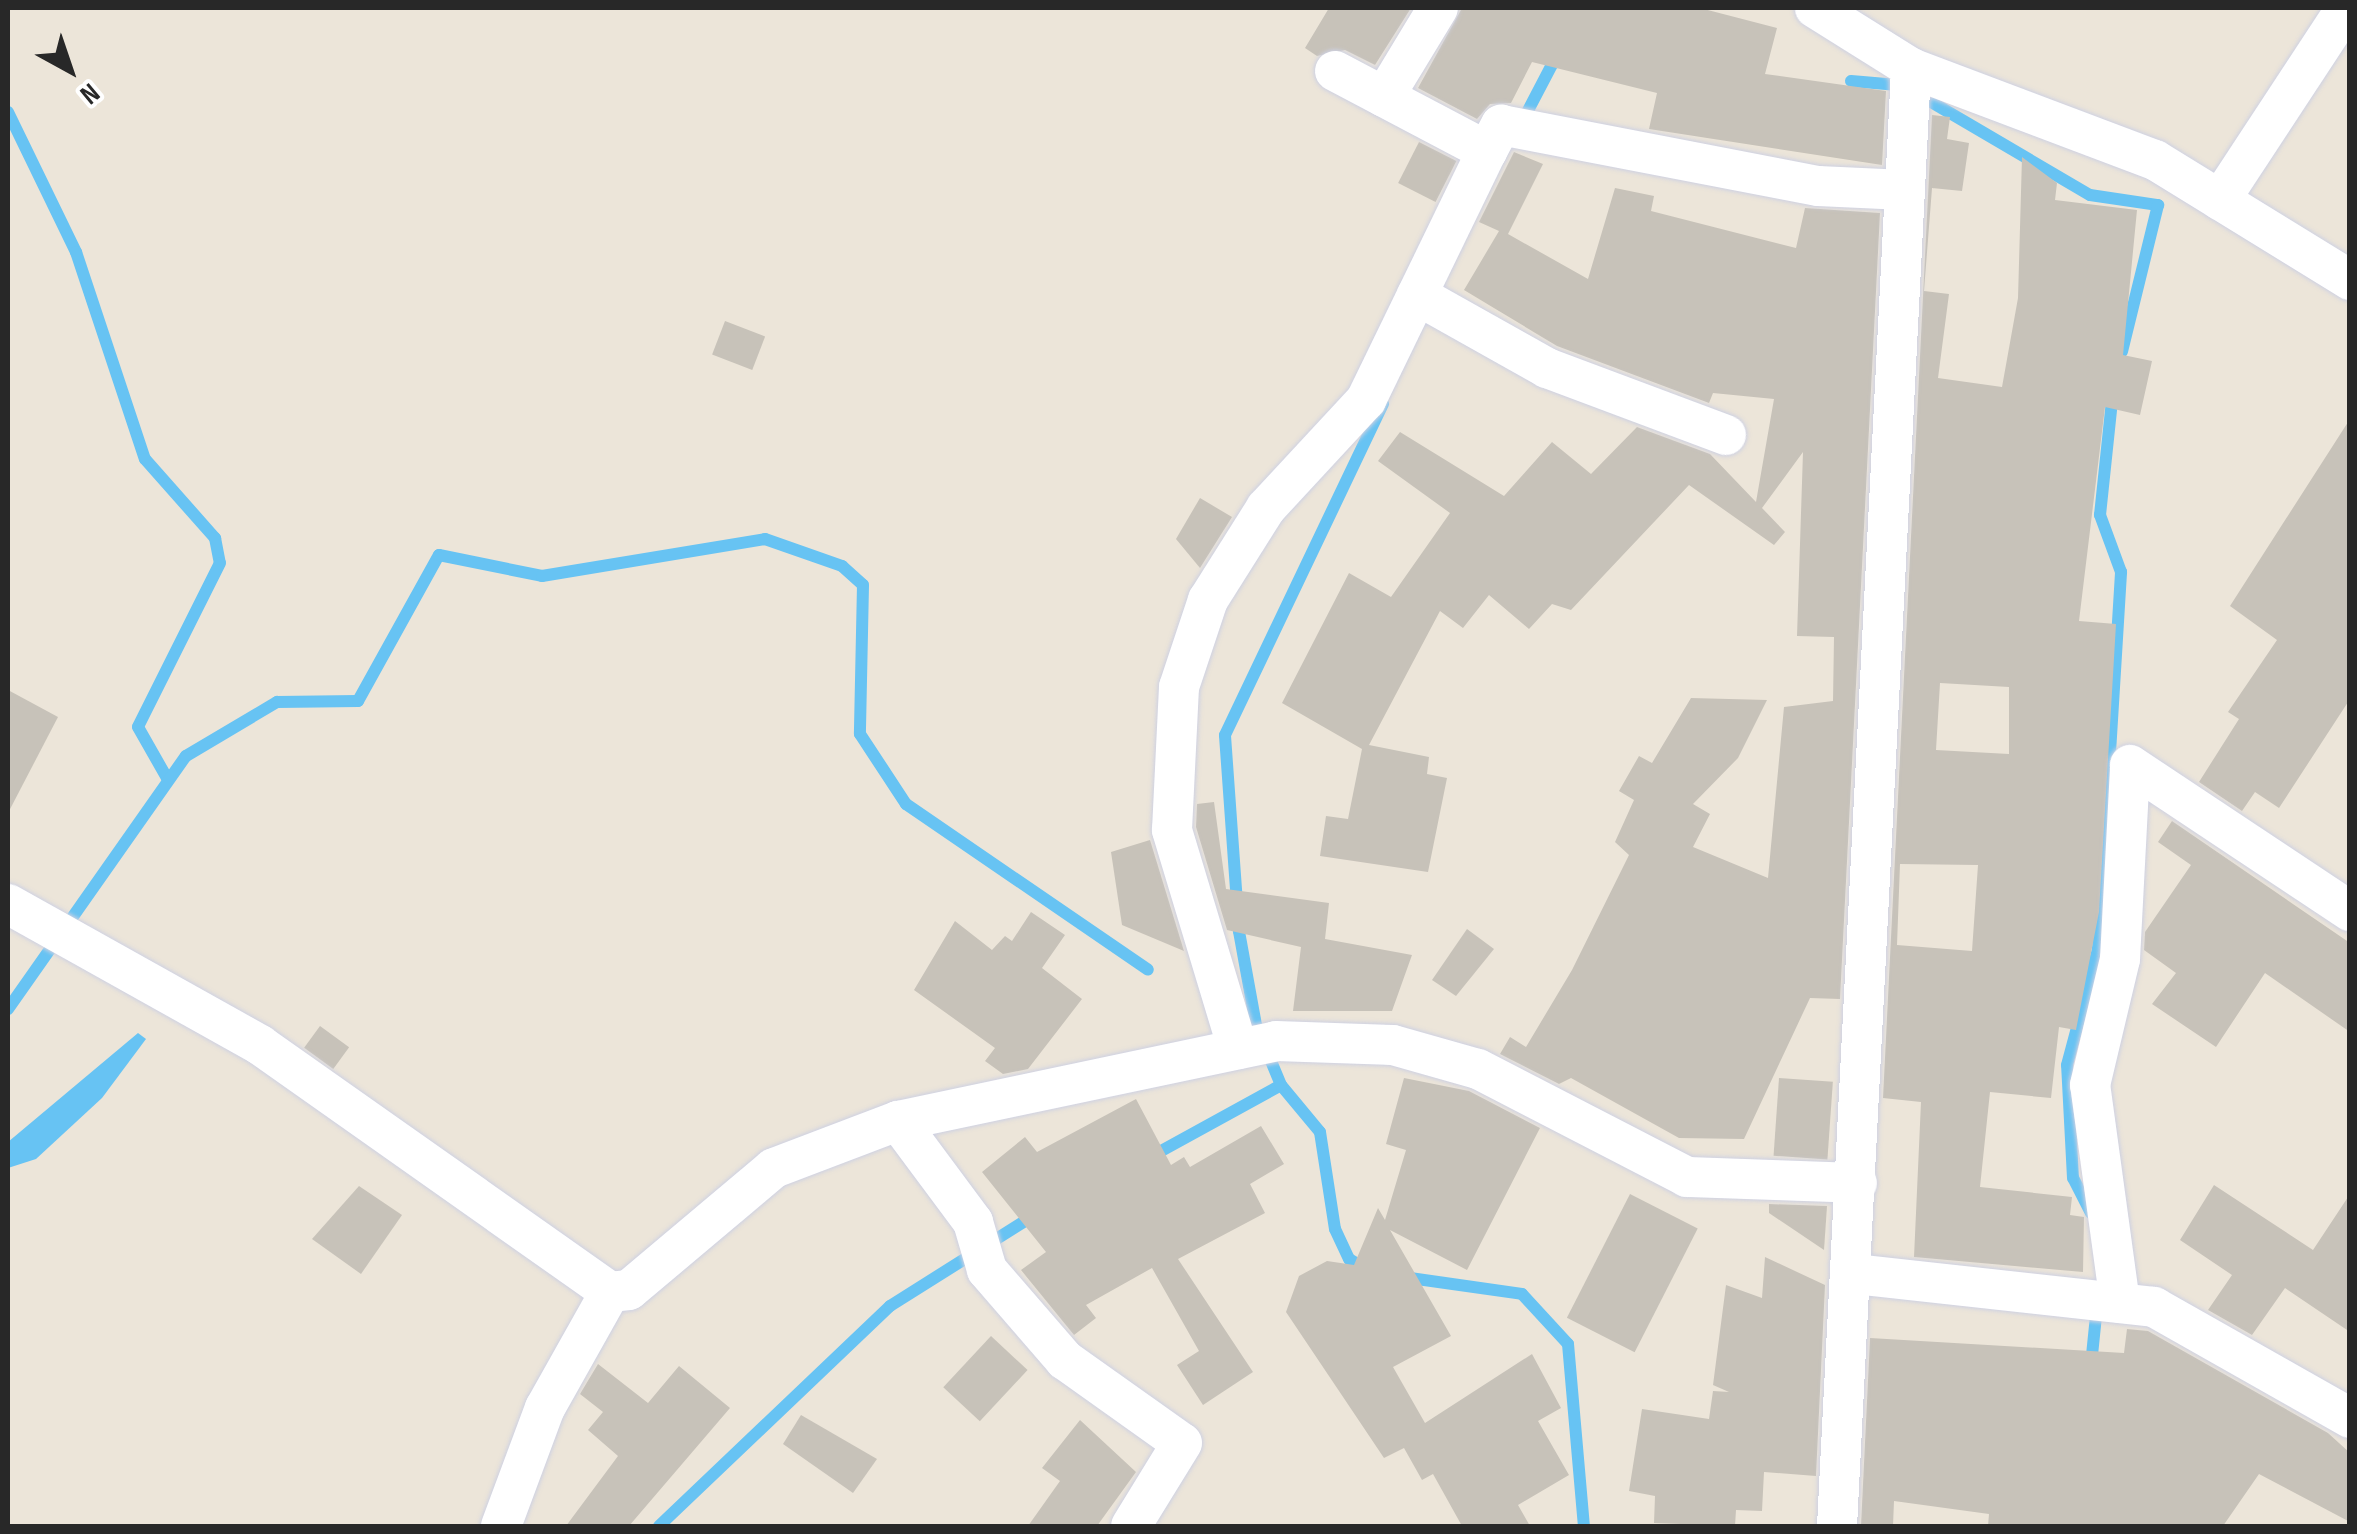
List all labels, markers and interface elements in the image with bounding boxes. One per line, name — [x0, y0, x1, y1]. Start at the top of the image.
north arrow — [20, 20, 120, 120]
text: N — [73, 76, 106, 111]

